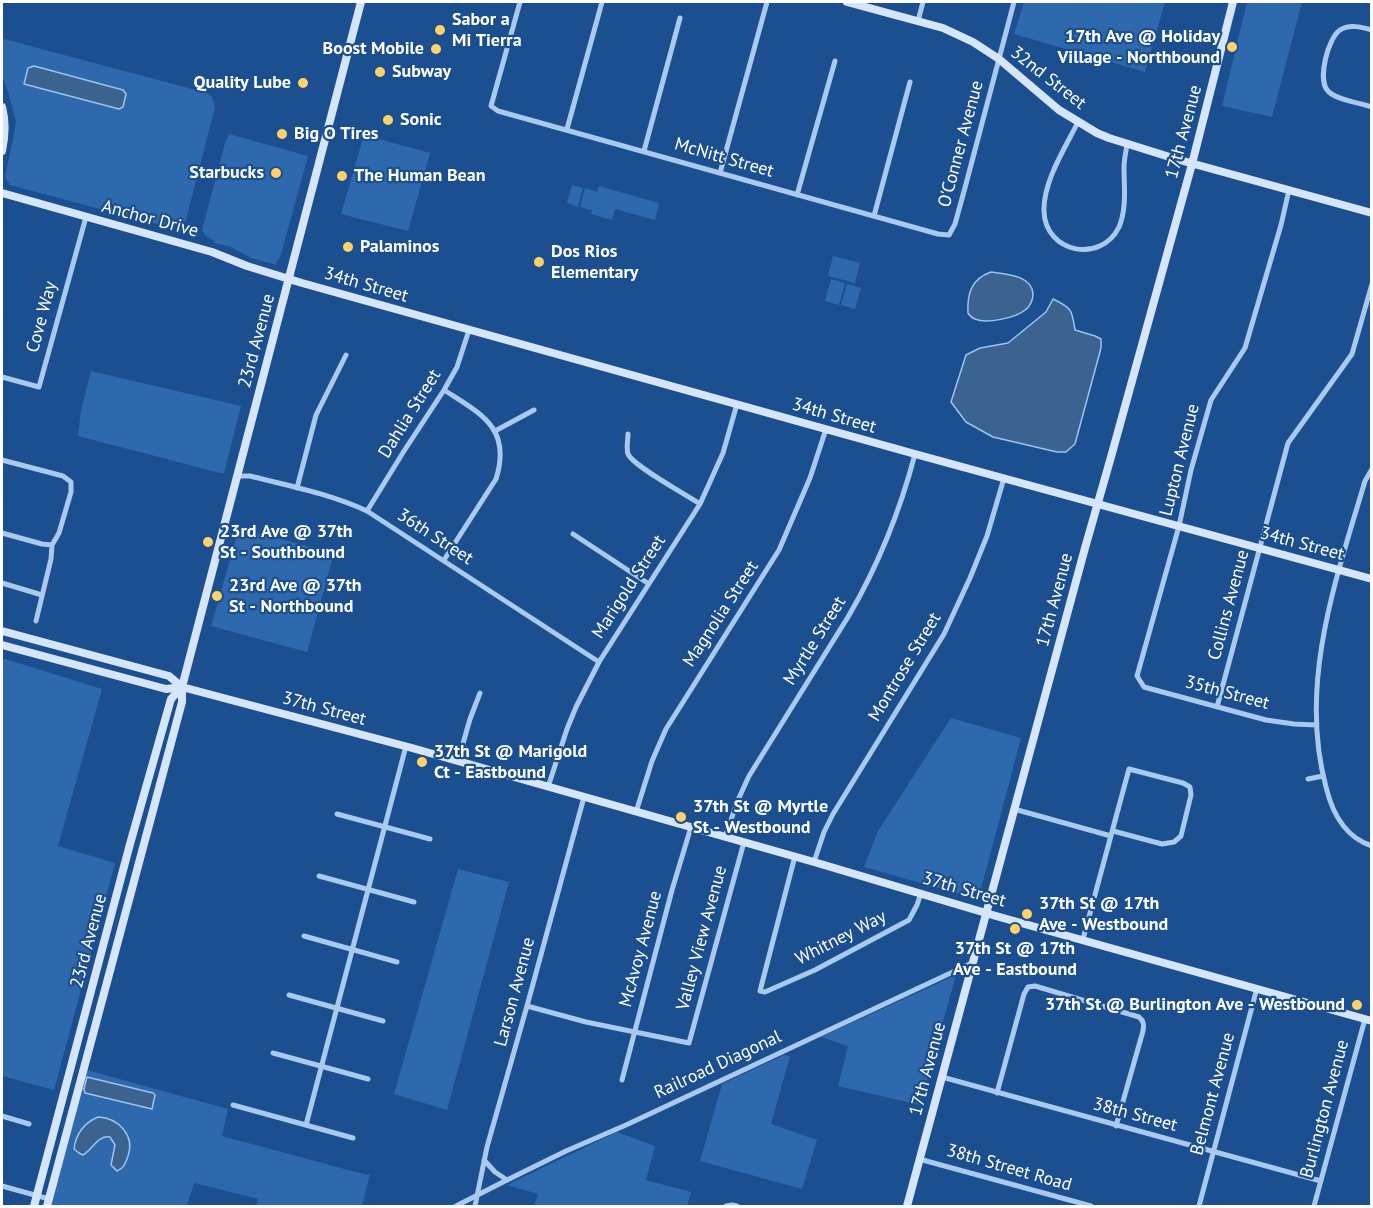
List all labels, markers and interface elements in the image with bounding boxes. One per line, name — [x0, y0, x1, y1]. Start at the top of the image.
place label: Sabor a Mi Tierra — [452, 9, 522, 52]
marker: Sabor a Mi Tierra — [433, 23, 447, 37]
place label: 17th Ave @ Holiday Village - Northbound — [1057, 26, 1220, 68]
place label: Boost Mobile — [323, 38, 424, 60]
marker: 17th Ave @ Holiday Village - Northbound — [1225, 40, 1239, 54]
marker: Boost Mobile — [429, 42, 443, 56]
street label: 32nd Street — [1006, 42, 1090, 114]
place label: Subway — [392, 61, 451, 83]
marker: Subway — [373, 65, 387, 79]
place label: Quality Lube — [193, 72, 291, 94]
marker: Quality Lube — [296, 76, 310, 90]
street label: O'Conner Avenue — [934, 78, 988, 210]
street label: 17th Avenue — [1161, 83, 1207, 181]
place label: Sonic — [400, 109, 442, 131]
marker: Sonic — [381, 113, 395, 127]
place label: Big O Tires — [294, 123, 378, 145]
marker: Big O Tires — [275, 127, 289, 141]
street label: McNitt Street — [672, 134, 776, 182]
place label: Starbucks — [189, 162, 264, 184]
place label: The Human Bean — [354, 165, 485, 187]
marker: Starbucks — [269, 166, 283, 180]
marker: The Human Bean — [335, 169, 349, 183]
street label: Anchor Drive — [99, 196, 201, 242]
place label: Palaminos — [360, 236, 439, 258]
marker: Palaminos — [341, 240, 355, 254]
place label: Dos Rios Elementary — [551, 241, 638, 284]
marker: Dos Rios Elementary — [532, 255, 546, 269]
street label: 34th Street — [322, 263, 410, 307]
street label: Cove Way — [22, 279, 62, 355]
street label: 23rd Avenue — [234, 292, 280, 390]
street label: Dahlia Street — [374, 366, 446, 462]
street label: 34th Street — [790, 394, 878, 438]
street label: Lupton Avenue — [1156, 402, 1204, 518]
street label: 36th Street — [393, 504, 477, 570]
place label: 23rd Ave @ 37th St - Southbound — [220, 521, 353, 564]
street label: 34th Street — [1258, 522, 1346, 566]
street label: Marigold Street — [587, 531, 671, 643]
marker: 23rd Ave @ 37th St - Southbound — [201, 535, 215, 549]
street label: Collins Avenue — [1204, 548, 1254, 662]
street label: 17th Avenue — [1032, 551, 1078, 649]
street label: Magnolia Street — [679, 557, 763, 671]
place label: 23rd Ave @ 37th St - Northbound — [229, 575, 362, 618]
marker: 23rd Ave @ 37th St - Northbound — [210, 589, 224, 603]
street label: Myrtle Street — [779, 593, 851, 689]
street label: Montrose Street — [864, 609, 946, 725]
street label: 35th Street — [1183, 671, 1271, 715]
street label: 37th Street — [280, 687, 368, 731]
place label: 37th St @ Marigold Ct - Eastbound — [434, 741, 587, 783]
marker: 37th St @ Marigold Ct - Eastbound — [415, 755, 429, 769]
place label: 37th St @ Myrtle St - Westbound — [693, 796, 828, 838]
marker: 37th St @ Myrtle St - Westbound — [674, 810, 688, 824]
street label: Valley View Avenue — [672, 863, 732, 1013]
street label: 37th Street — [920, 868, 1008, 912]
street label: McAvoy Avenue — [615, 888, 667, 1010]
street label: 23rd Avenue — [66, 892, 112, 990]
place label: 37th St @ 17th Ave - Westbound — [1039, 893, 1168, 936]
street label: Whitney Way — [792, 906, 890, 970]
marker: 37th St @ 17th Ave - Westbound — [1020, 907, 1034, 921]
marker: 37th St @ 17th Ave - Eastbound — [1008, 922, 1022, 936]
street label: Larson Avenue — [490, 935, 540, 1049]
place label: 37th St @ 17th Ave - Eastbound — [953, 938, 1077, 980]
place label: 37th St @ Burlington Ave - Westbound — [1045, 994, 1345, 1016]
marker: 37th St @ Burlington Ave - Westbound — [1350, 998, 1364, 1012]
street label: 17th Avenue — [905, 1020, 951, 1118]
street label: Railroad Diagonal — [651, 1026, 785, 1104]
street label: Belmont Avenue — [1186, 1030, 1240, 1158]
street label: Burlington Avenue — [1296, 1037, 1354, 1181]
street label: 38th Street — [1091, 1093, 1179, 1137]
street label: 38th Street Road — [944, 1140, 1074, 1196]

